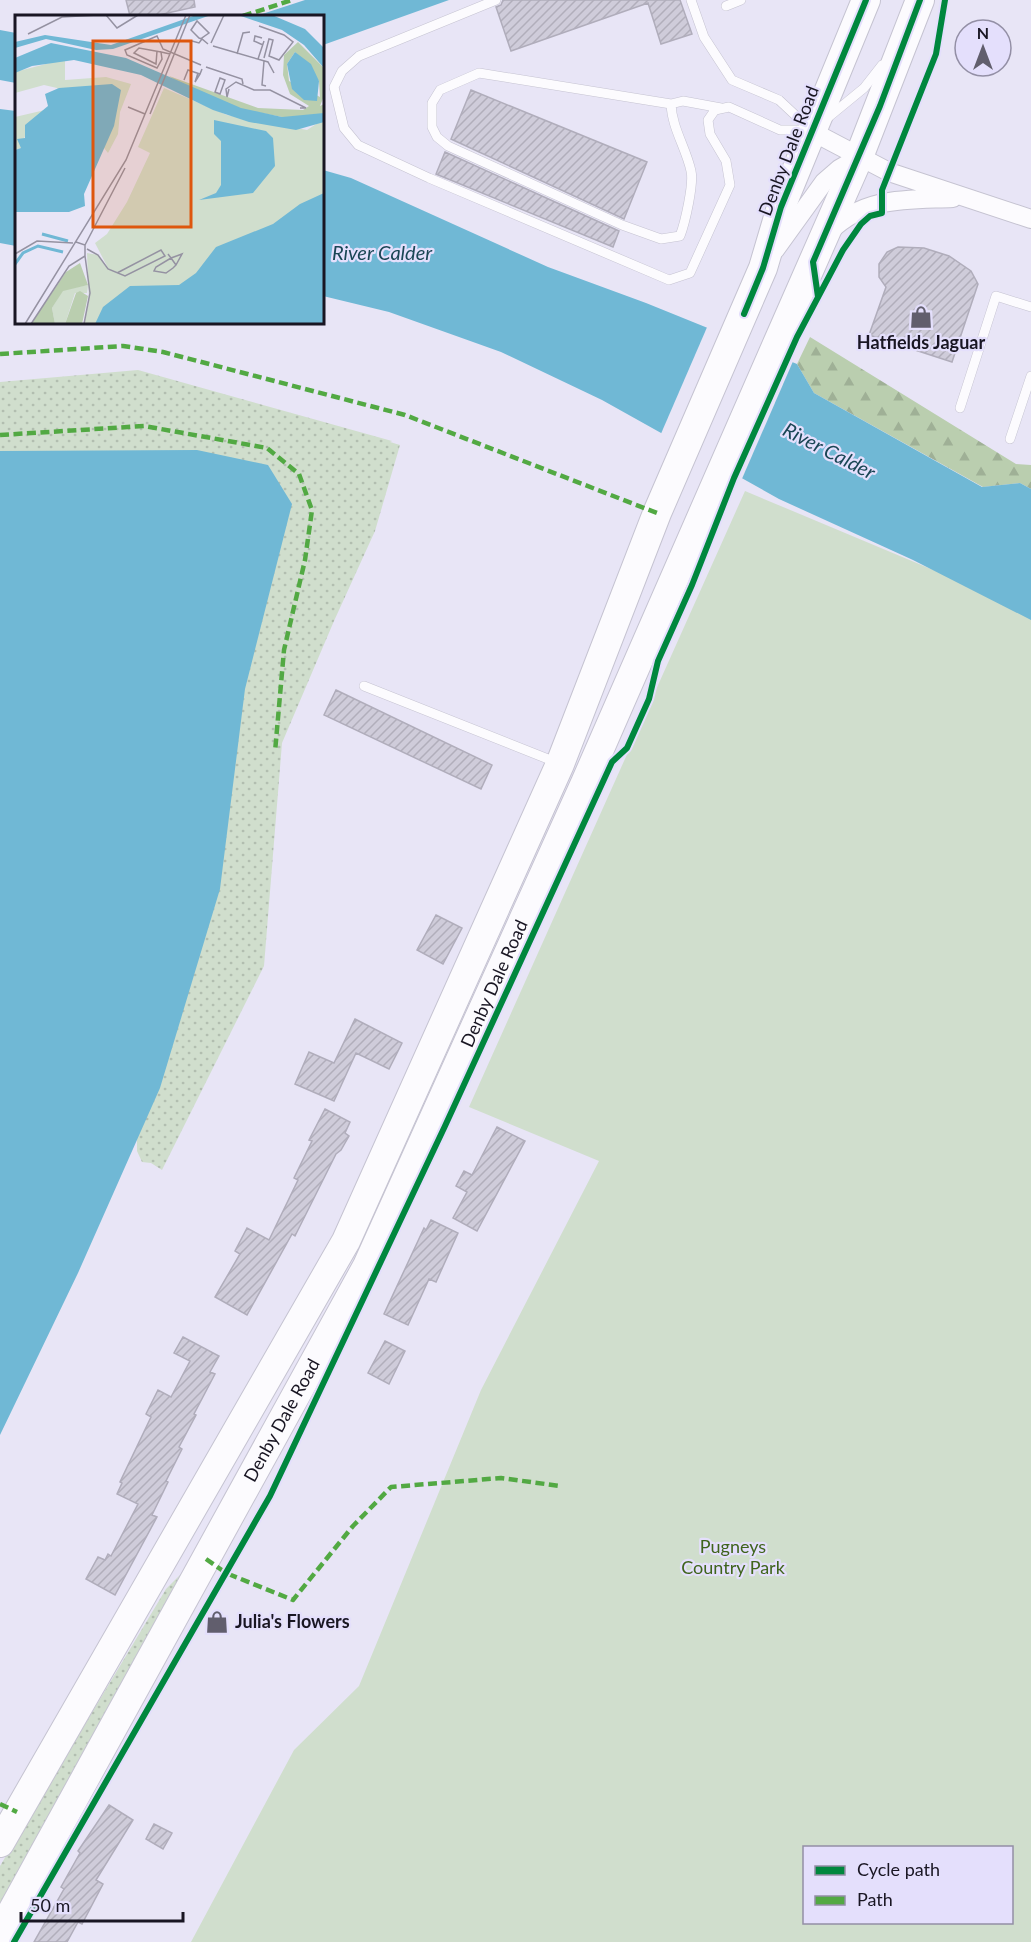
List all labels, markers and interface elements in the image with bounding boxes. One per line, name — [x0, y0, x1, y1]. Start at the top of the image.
inset map — [15, 15, 324, 324]
north arrow — [953, 18, 1013, 78]
text: N — [977, 23, 989, 42]
street label: Denby Dale Road — [753, 83, 823, 219]
water label: River Calder — [332, 240, 433, 264]
shop icon: Hatfields Jaguar — [908, 304, 934, 330]
place label: Hatfields Jaguar — [857, 331, 985, 353]
water label: River Calder — [779, 417, 881, 484]
street label: Denby Dale Road — [455, 916, 532, 1050]
street label: Denby Dale Road — [238, 1355, 324, 1485]
park label: Pugneys Country Park — [681, 1535, 786, 1578]
shop icon: Julia's Flowers — [204, 1609, 230, 1635]
place label: Julia's Flowers — [235, 1610, 350, 1632]
legend — [803, 1846, 1013, 1924]
text: Cycle path — [857, 1858, 940, 1880]
scale bar — [21, 1885, 183, 1923]
text: Path — [857, 1888, 893, 1910]
text: 50 m — [30, 1894, 70, 1916]

